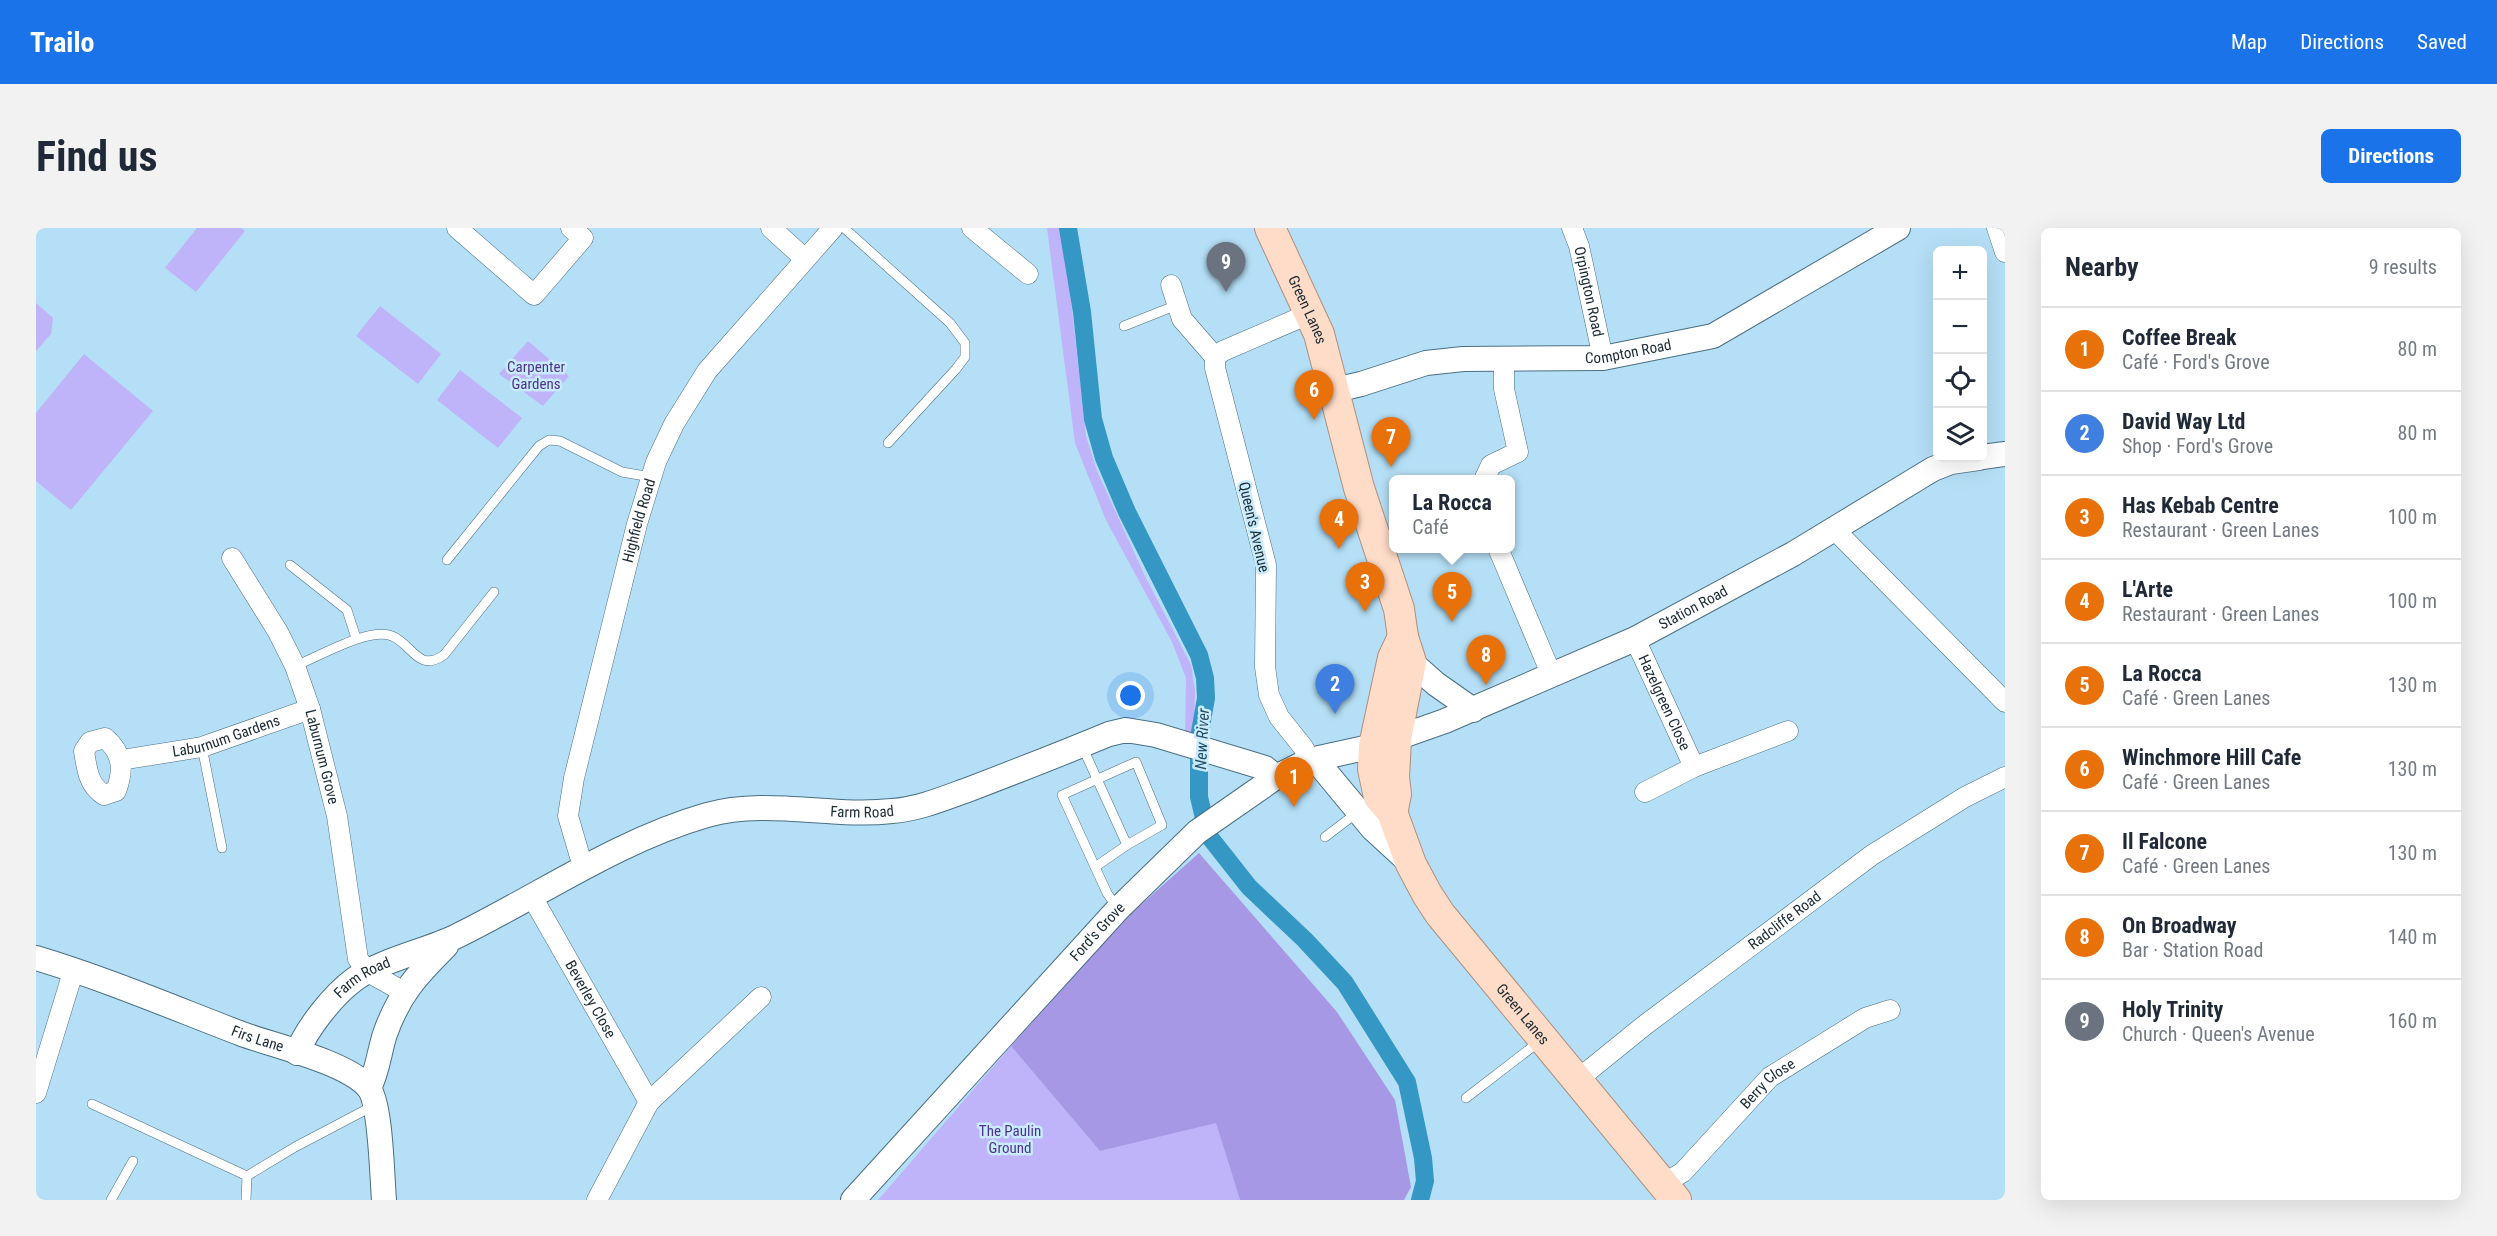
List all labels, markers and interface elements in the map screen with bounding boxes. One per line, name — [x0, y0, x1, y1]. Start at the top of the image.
text: Trailo — [30, 26, 94, 59]
text: Map — [2231, 30, 2267, 54]
text: Directions — [2300, 30, 2384, 54]
text: Saved — [2417, 30, 2467, 54]
button: Directions — [2321, 129, 2461, 183]
text: Find us — [36, 132, 157, 181]
pin: 9 — [1206, 242, 1246, 292]
street label: Orpington Road — [1570, 245, 1607, 338]
map controls — [1933, 246, 1987, 462]
button: + — [1933, 246, 1987, 300]
text: Nearby — [2065, 252, 2139, 282]
text: 9 results — [2369, 255, 2437, 279]
street label: Green Lanes — [1284, 273, 1330, 346]
button: − — [1933, 300, 1987, 354]
text: Coffee Break — [2122, 325, 2237, 350]
street label: Compton Road — [1585, 336, 1673, 367]
text: 1 — [2079, 337, 2090, 361]
text: 80 m — [2398, 337, 2437, 361]
text: Café · Ford's Grove — [2122, 350, 2270, 374]
button: locate — [1933, 354, 1987, 408]
park label: Carpenter Gardens — [507, 358, 565, 393]
pin: 6 — [1294, 370, 1334, 420]
button: layers — [1933, 408, 1987, 462]
text: David Way Ltd — [2122, 409, 2245, 434]
pin: 7 — [1372, 418, 1410, 467]
text: 2 — [2079, 421, 2090, 445]
text: 80 m — [2398, 421, 2437, 445]
text: Shop · Ford's Grove — [2122, 434, 2273, 458]
popup — [1389, 475, 1515, 553]
street label: Highfield Road — [619, 477, 659, 564]
street label: Queen's Avenue — [1235, 480, 1273, 574]
text: La Rocca — [1412, 490, 1492, 515]
text: Has Kebab Centre — [2122, 493, 2279, 518]
pin: 4 — [1320, 500, 1358, 549]
text: 3 — [2079, 505, 2090, 529]
text: 100 m — [2388, 505, 2437, 529]
text: Café — [1412, 515, 1449, 539]
text: Restaurant · Green Lanes — [2122, 518, 2319, 542]
pin: 3 — [1346, 562, 1384, 612]
pin: 5 — [1432, 572, 1472, 622]
text: L'Arte — [2122, 577, 2173, 602]
street label: Station Road — [1656, 582, 1731, 634]
text: 4 — [2079, 589, 2090, 613]
text: 100 m — [2388, 589, 2437, 613]
text: Restaurant · Green Lanes — [2122, 602, 2319, 626]
pin: 8 — [1466, 636, 1506, 685]
street label: Hazelgreen Close — [1634, 652, 1694, 753]
text: La Rocca — [2122, 661, 2202, 686]
pin: 2 — [1316, 664, 1354, 714]
text: 5 — [2079, 673, 2090, 697]
text: 130 m — [2388, 673, 2437, 697]
your location — [1116, 681, 1145, 710]
text: Café · Green Lanes — [2122, 686, 2270, 710]
water label: New River — [1191, 707, 1213, 770]
street label: Laburnum Grove — [301, 708, 343, 806]
street label: Laburnum Gardens — [171, 711, 282, 761]
text: Winchmore Hill Cafe — [2122, 745, 2301, 770]
text: 6 — [2079, 757, 2090, 781]
text: 130 m — [2388, 757, 2437, 781]
pin: 1 — [1274, 758, 1314, 807]
text: Café · Green Lanes — [2122, 770, 2270, 794]
street label: Farm Road — [830, 802, 895, 822]
text: Il Falcone — [2122, 829, 2207, 854]
text: 7 — [2079, 841, 2090, 865]
text: 130 m — [2388, 841, 2437, 865]
text: Café · Green Lanes — [2122, 854, 2270, 878]
street label: Radcliffe Road — [1745, 887, 1825, 953]
street label: Ford's Grove — [1066, 898, 1128, 965]
text: On Broadway — [2122, 913, 2237, 938]
text: 8 — [2079, 925, 2090, 949]
text: 140 m — [2388, 925, 2437, 949]
text: Bar · Station Road — [2122, 938, 2264, 962]
street label: Farm Road — [330, 953, 393, 1002]
street label: Beverley Close — [561, 957, 620, 1041]
street label: Green Lanes — [1492, 980, 1553, 1048]
text: Holy Trinity — [2122, 997, 2223, 1022]
text: 9 — [2079, 1009, 2090, 1033]
text: 160 m — [2388, 1009, 2437, 1033]
street label: Firs Lane — [229, 1022, 286, 1056]
text: Church · Queen's Avenue — [2122, 1022, 2315, 1046]
street label: Berry Close — [1736, 1055, 1798, 1113]
park label: The Paulin Ground — [979, 1122, 1041, 1157]

